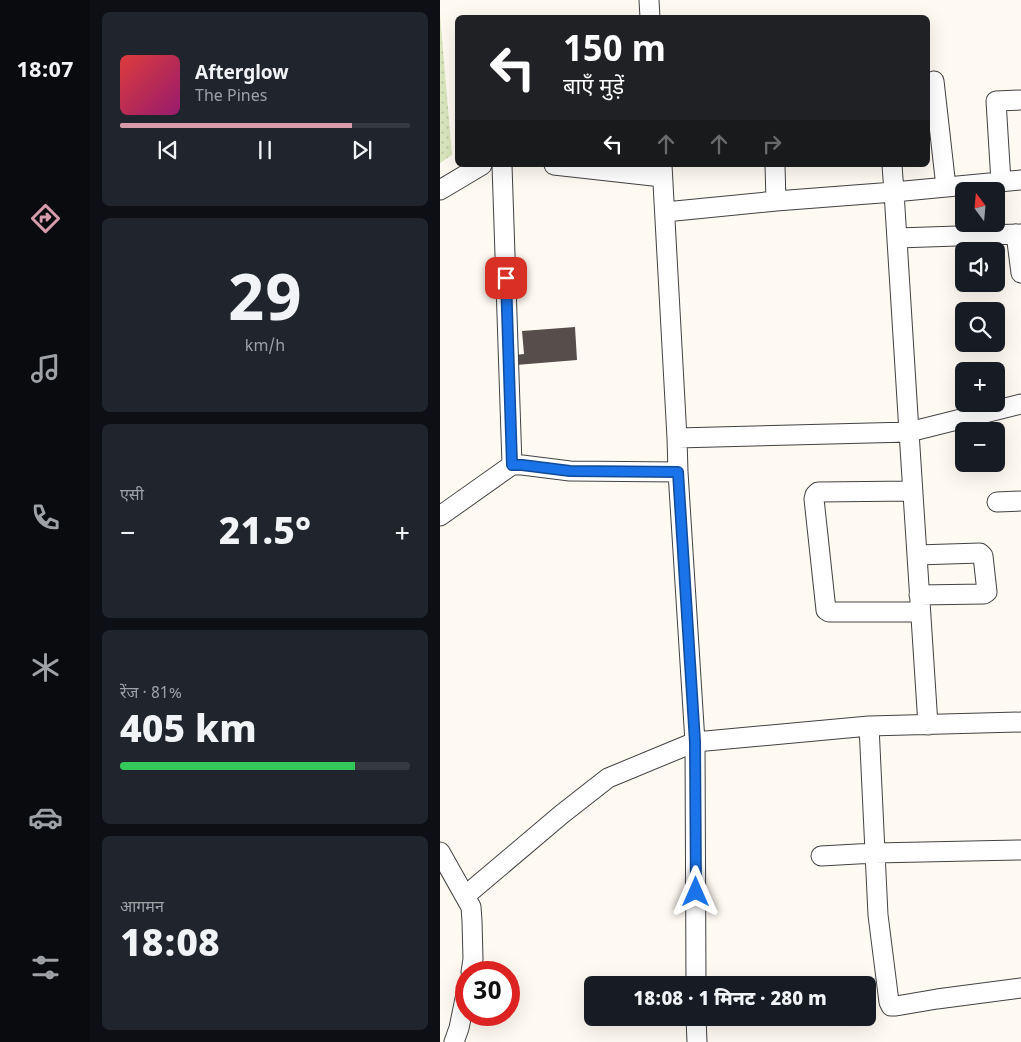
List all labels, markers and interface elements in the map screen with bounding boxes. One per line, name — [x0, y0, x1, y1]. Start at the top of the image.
text: 150 m — [563, 30, 666, 75]
icon: left — [480, 35, 545, 100]
text: 18:07 — [16, 57, 74, 86]
text: Afterglow — [195, 62, 289, 87]
text: बाएँ मुड़ें — [563, 74, 624, 103]
text: The Pines — [195, 87, 267, 108]
icon: left — [599, 130, 627, 158]
icon: ahead — [652, 130, 680, 158]
icon: ahead — [705, 130, 733, 158]
icon: right — [758, 130, 786, 158]
icon: previous — [154, 136, 182, 164]
icon: pause — [251, 136, 279, 164]
icon: next — [348, 136, 376, 164]
north arrow — [955, 182, 1005, 232]
map controls — [955, 182, 1005, 472]
icon: directions — [28, 201, 63, 236]
button: sound — [955, 242, 1005, 292]
pin — [485, 257, 527, 299]
text: 29 — [228, 262, 302, 347]
icon: arrive — [492, 264, 520, 292]
button: search — [955, 302, 1005, 352]
text: km/h — [245, 337, 285, 358]
icon: music — [28, 351, 63, 386]
button: + — [955, 362, 1005, 412]
button: − — [955, 422, 1005, 472]
text: एसी — [120, 486, 144, 507]
icon: phone — [28, 500, 63, 535]
text: 21.5° — [219, 510, 311, 560]
text: − — [120, 517, 135, 553]
text: + — [395, 517, 410, 553]
icon: climate — [28, 650, 63, 685]
text: रेंज · 81% — [120, 684, 182, 705]
text: 405 km — [120, 708, 257, 758]
icon: car — [28, 800, 63, 835]
position arrow — [669, 865, 721, 917]
text: आगमन — [120, 898, 164, 919]
text: 18:08 — [120, 922, 220, 972]
icon: filters — [28, 950, 63, 985]
speed limit sign: 30 — [455, 961, 520, 1026]
text: 18:08 · 1 मिनट · 280 m — [633, 988, 827, 1013]

